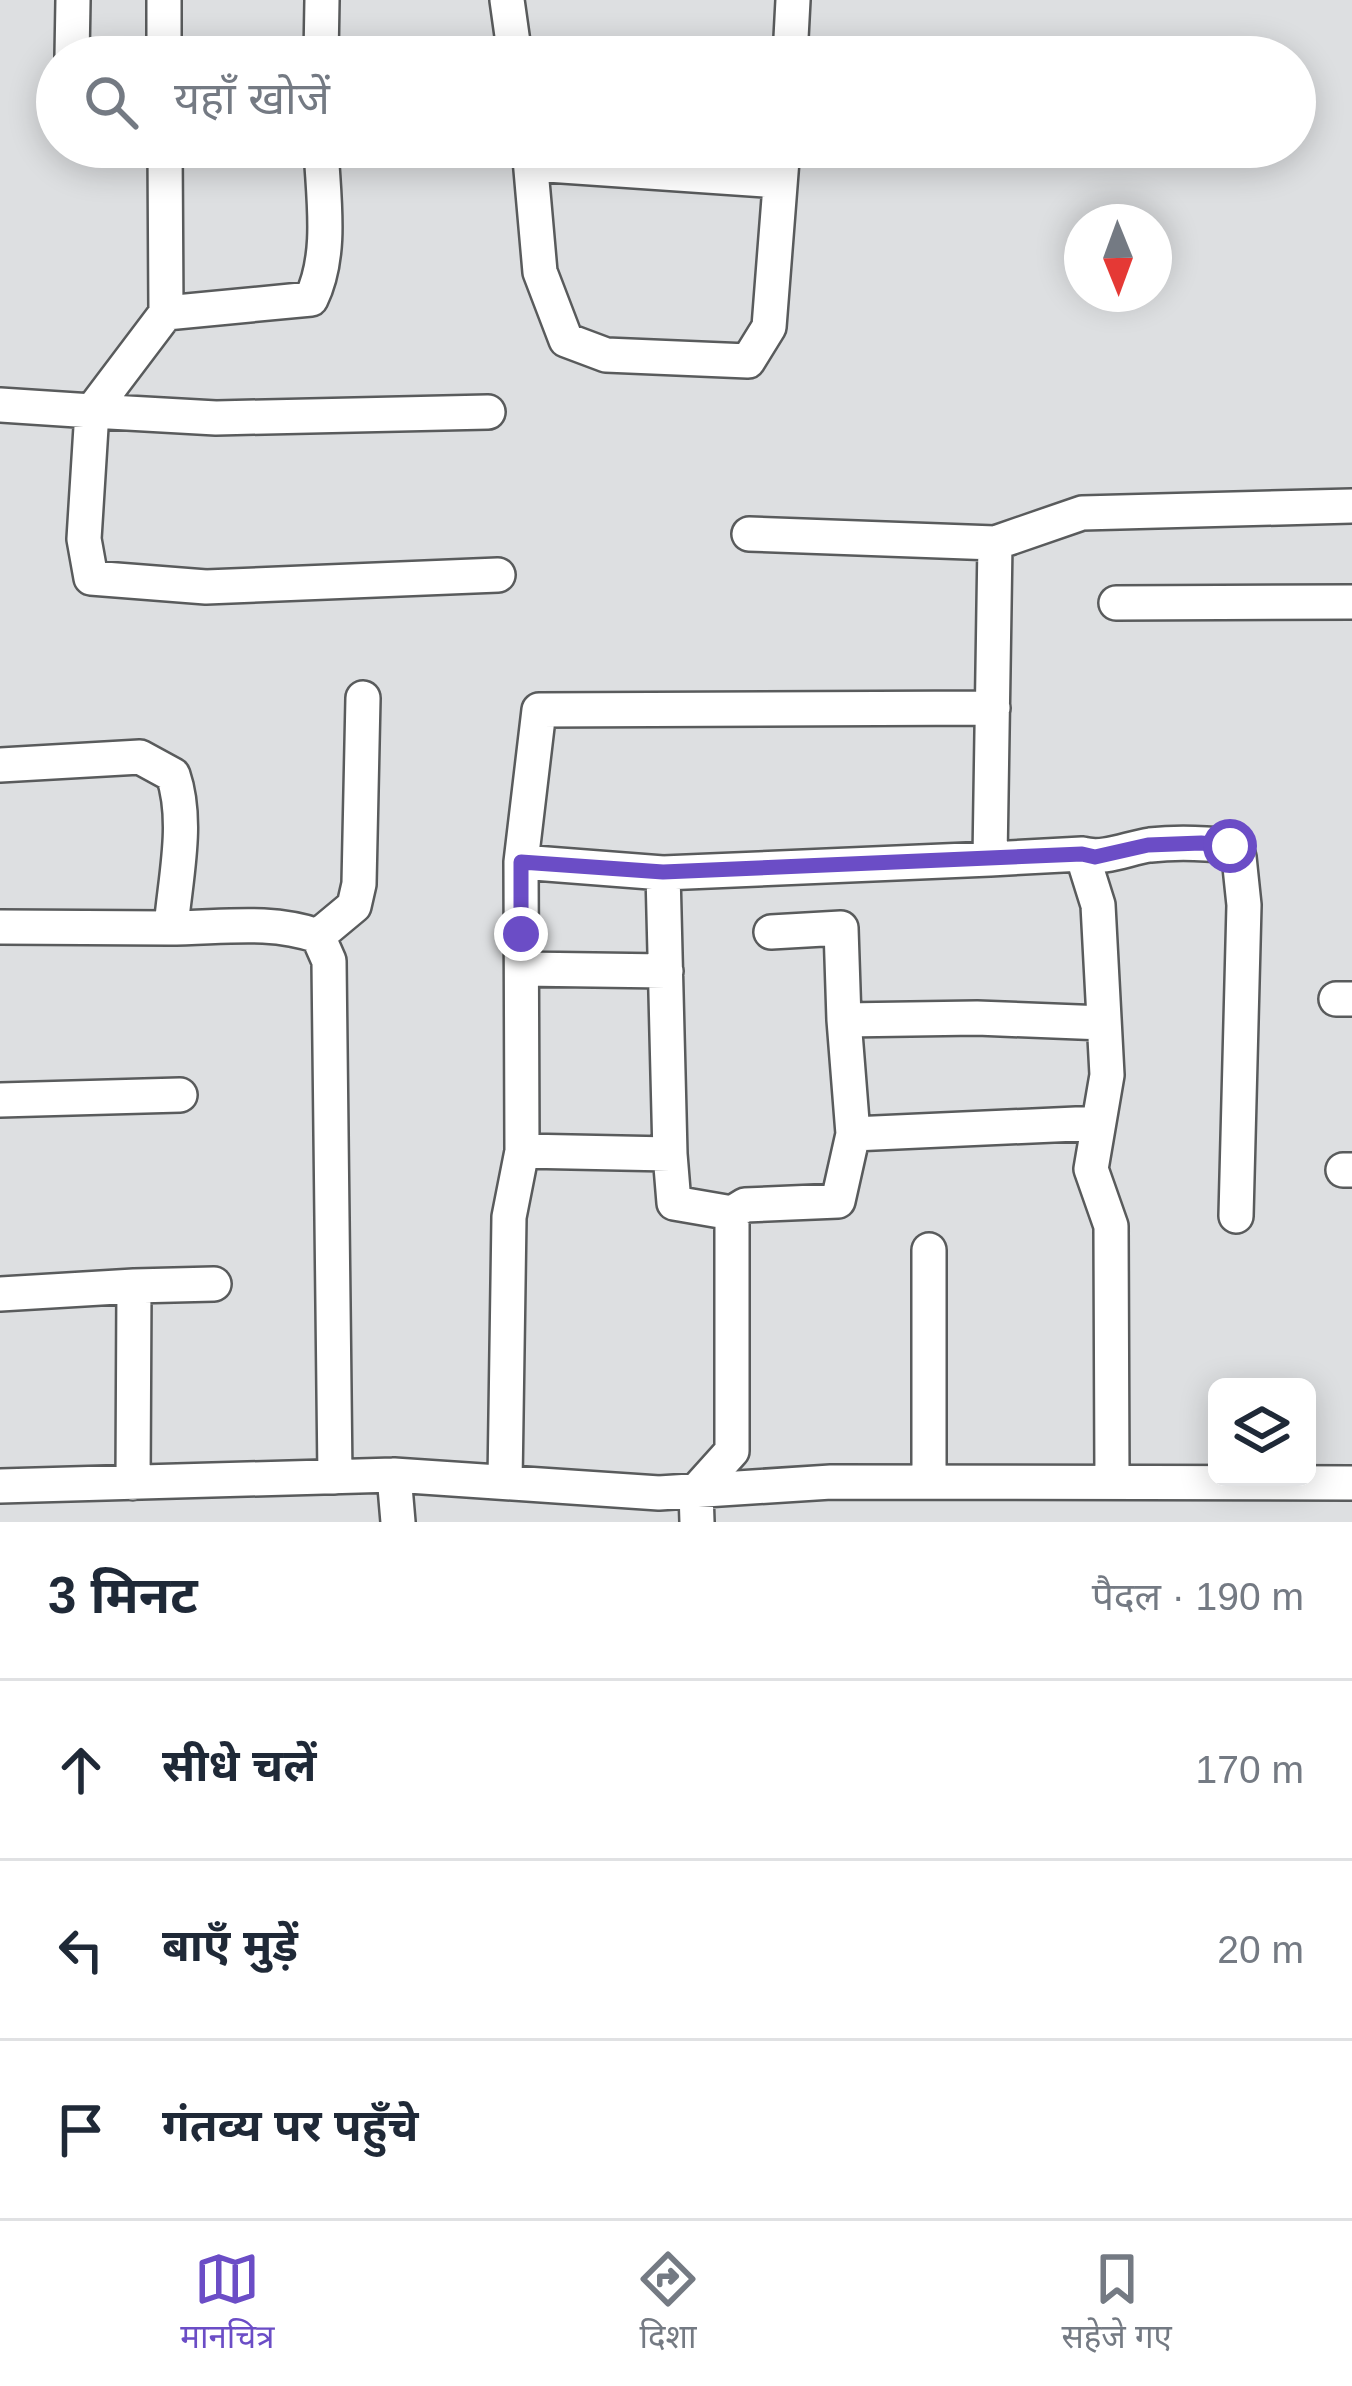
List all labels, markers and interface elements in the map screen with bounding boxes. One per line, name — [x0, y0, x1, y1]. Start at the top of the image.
search box — [36, 36, 1316, 168]
icon: search — [78, 69, 144, 135]
text: यहाँ खोजें — [174, 73, 330, 124]
north arrow — [1064, 204, 1172, 312]
route start — [1203, 819, 1257, 873]
route end — [494, 907, 548, 961]
map controls — [1208, 1378, 1316, 1486]
button: layers — [1208, 1378, 1316, 1486]
text: 3 मिनट — [48, 1567, 198, 1624]
text: पैदल · 190 m — [1092, 1575, 1304, 1618]
icon: ahead — [48, 1737, 114, 1803]
text: सीधे चलें — [162, 1740, 316, 1791]
text: 170 m — [1196, 1748, 1304, 1791]
icon: left — [48, 1917, 114, 1983]
text: बाएँ मुड़ें — [162, 1920, 298, 1971]
text: 20 m — [1217, 1928, 1304, 1971]
icon: arrive — [48, 2097, 114, 2163]
text: गंतव्य पर पहुँचे — [162, 2100, 418, 2151]
tab: मानचित्र — [180, 2246, 275, 2361]
tab: दिशा — [635, 2246, 701, 2361]
tab: सहेजे गए — [1061, 2246, 1172, 2361]

